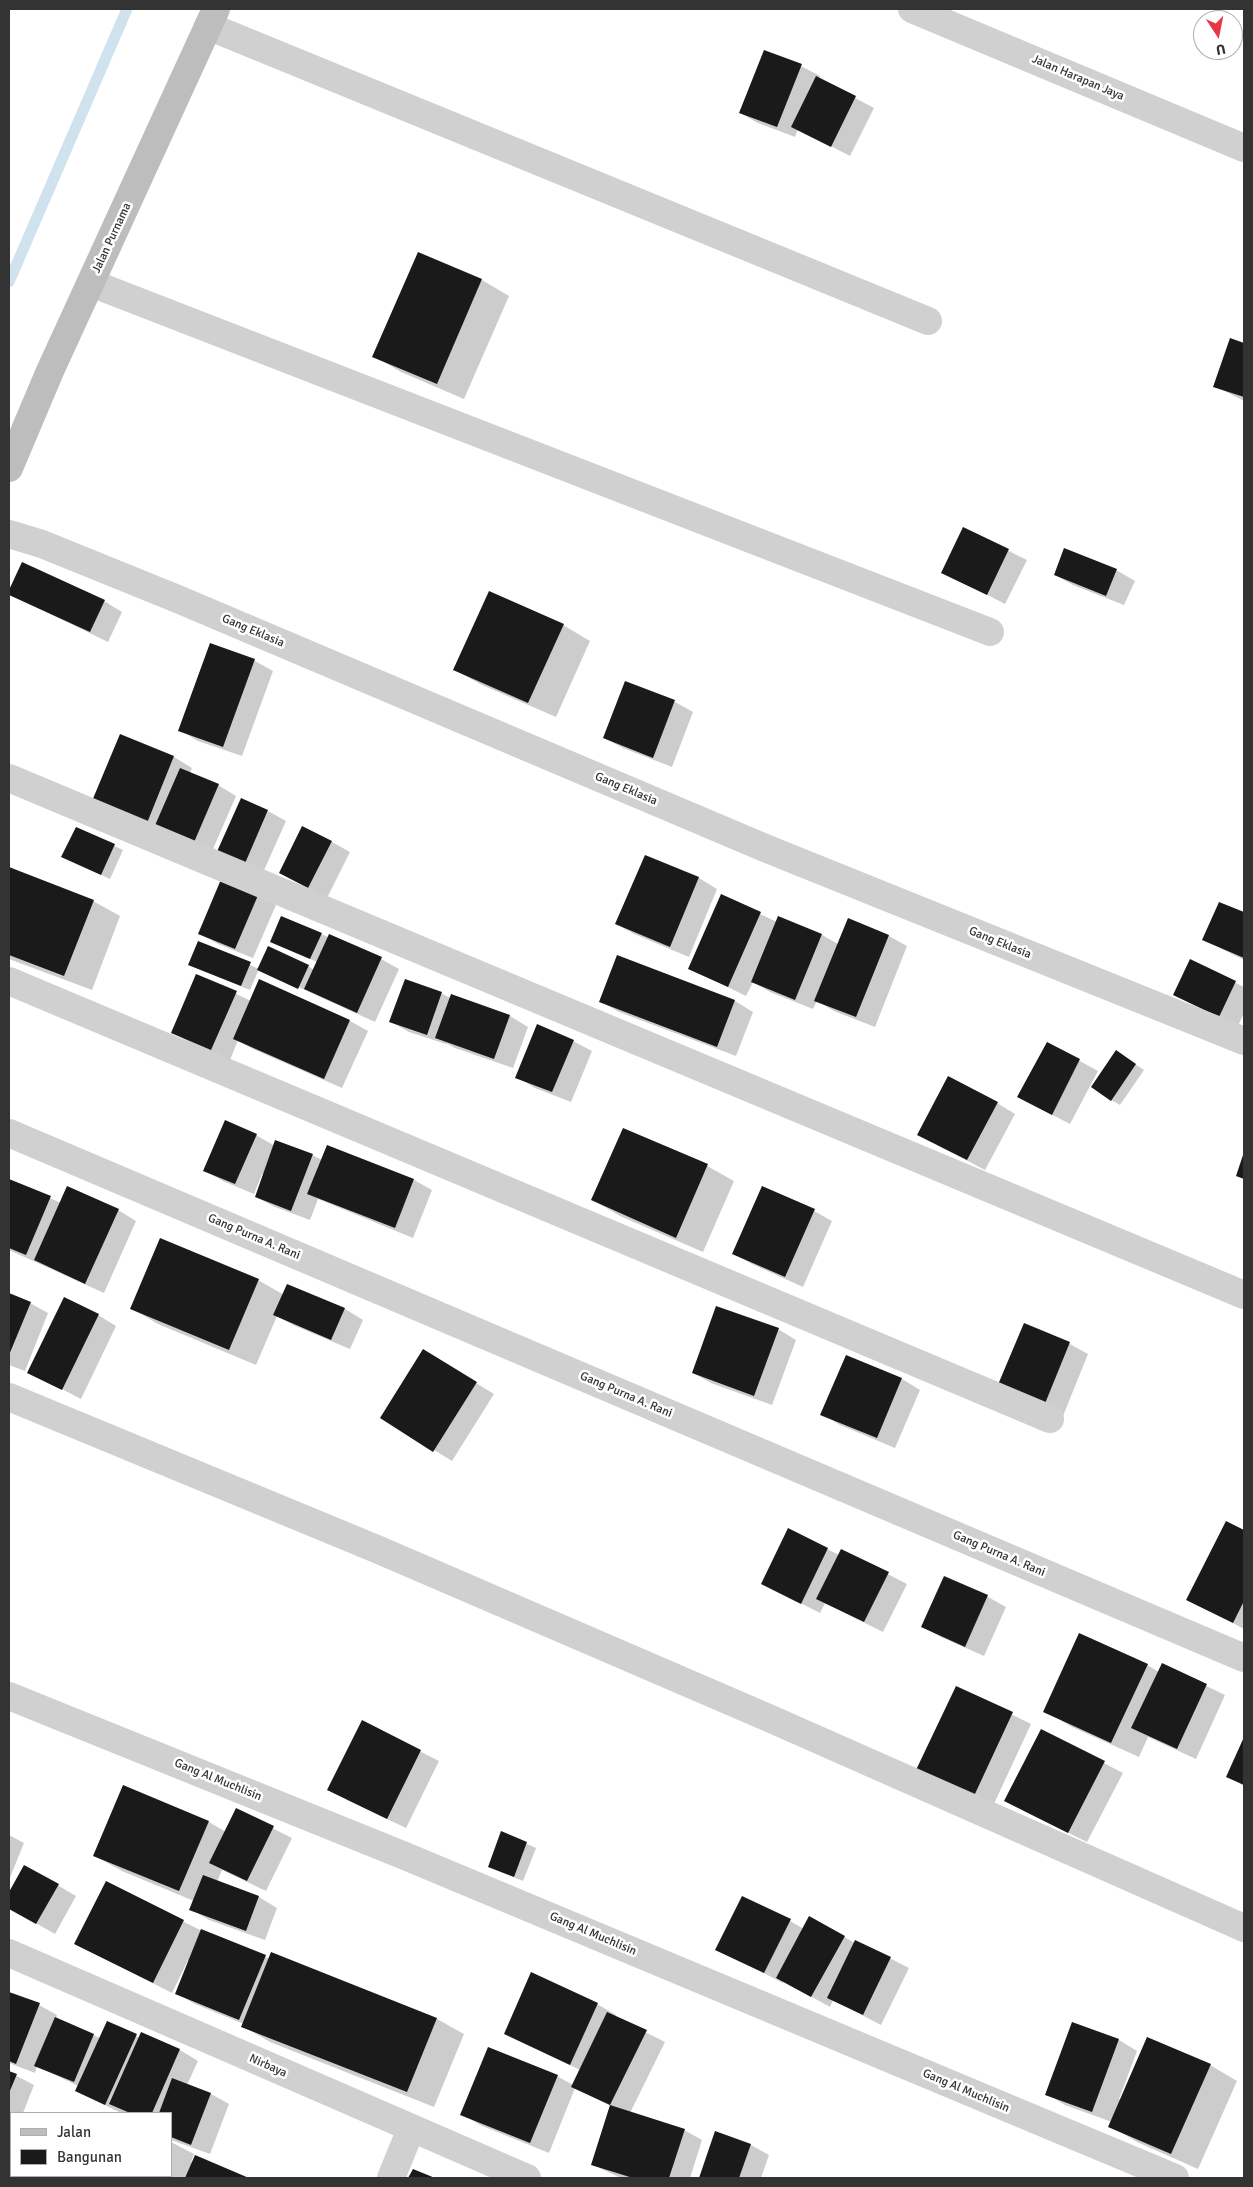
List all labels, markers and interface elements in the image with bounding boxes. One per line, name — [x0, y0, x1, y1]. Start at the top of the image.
north arrow — [1193, 10, 1243, 60]
text: U — [1215, 40, 1227, 58]
street label: Jalan Harapan Jaya — [1030, 52, 1126, 104]
street label: Jalan Purnama — [89, 201, 135, 275]
street label: Gang Eklasia — [220, 611, 286, 651]
street label: Gang Eklasia — [593, 769, 659, 809]
street label: Gang Eklasia — [967, 924, 1033, 962]
street label: Gang Purna A. Rani — [206, 1211, 302, 1263]
street label: Gang Purna A. Rani — [578, 1369, 674, 1421]
street label: Gang Purna A. Rani — [951, 1528, 1047, 1580]
street label: Gang Al Muchlisin — [172, 1756, 264, 1804]
street label: Gang Al Muchlisin — [547, 1909, 639, 1959]
street label: Nirbaya — [247, 2051, 289, 2081]
street label: Gang Al Muchlisin — [920, 2066, 1012, 2116]
legend — [10, 2112, 172, 2177]
text: Jalan — [57, 2123, 91, 2141]
text: Bangunan — [57, 2148, 122, 2166]

